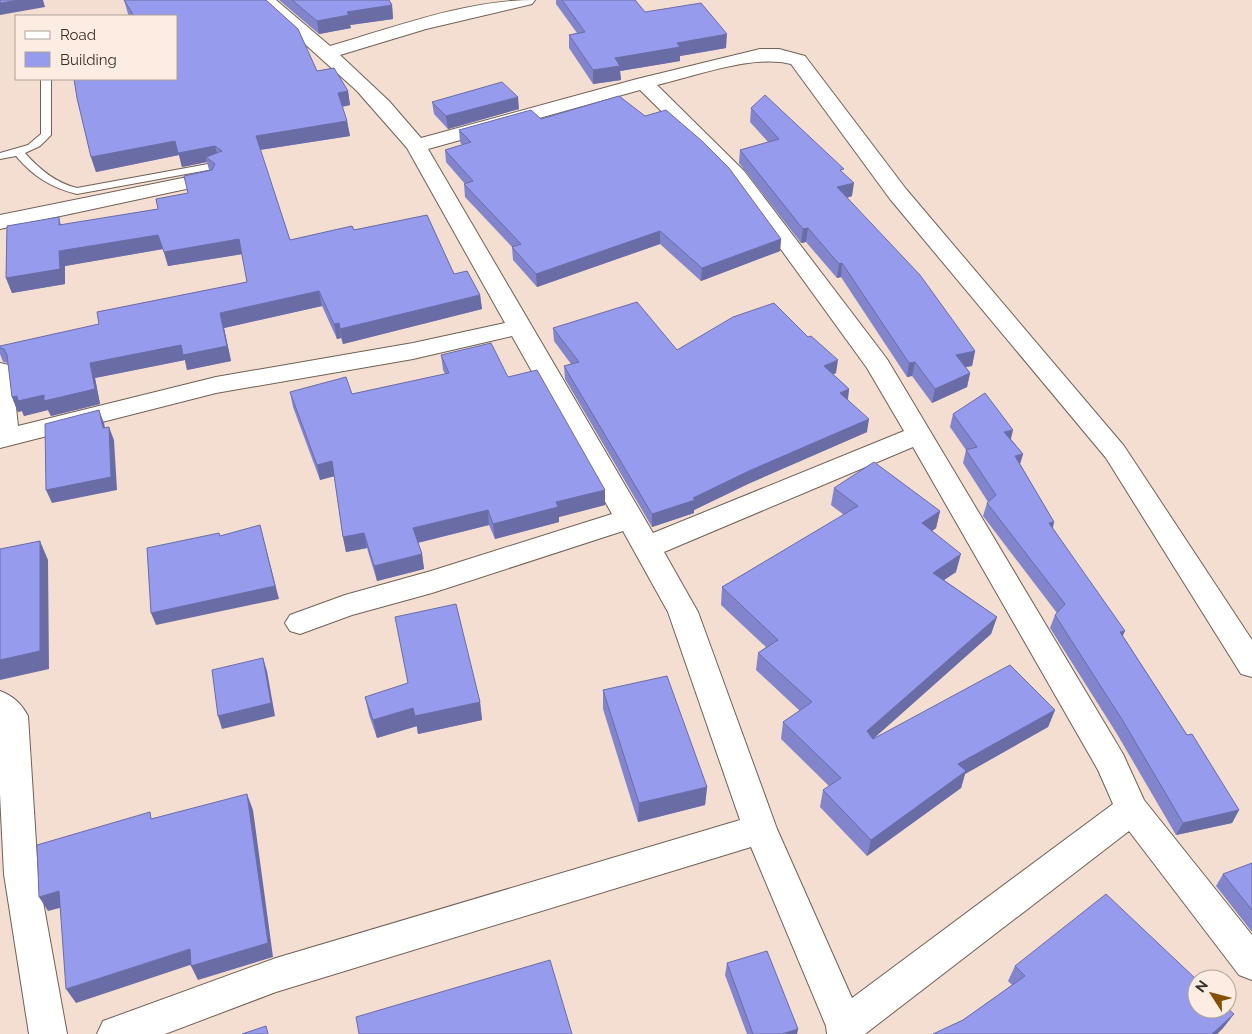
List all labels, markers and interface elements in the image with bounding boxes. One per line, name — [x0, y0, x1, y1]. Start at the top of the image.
legend — [15, 15, 178, 80]
text: Road — [60, 26, 96, 44]
text: Building — [60, 51, 117, 69]
north arrow — [1187, 969, 1237, 1019]
text: N — [1192, 977, 1211, 995]

